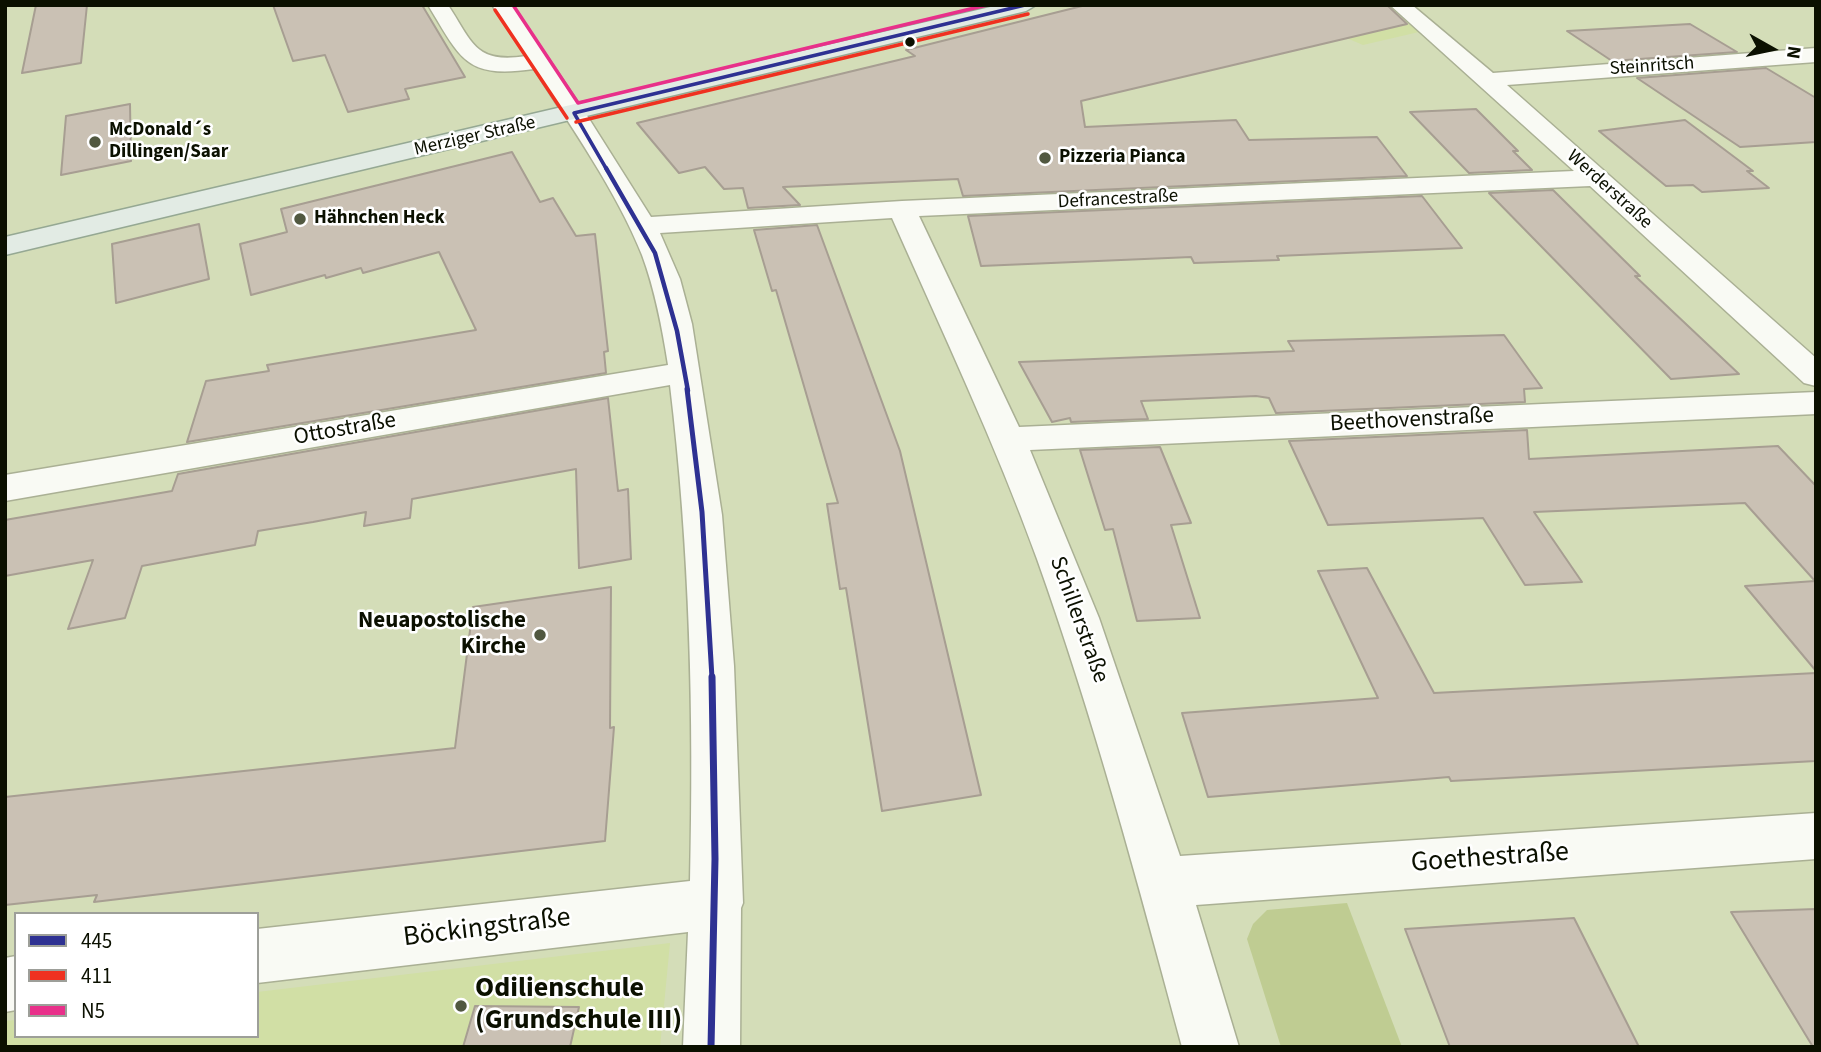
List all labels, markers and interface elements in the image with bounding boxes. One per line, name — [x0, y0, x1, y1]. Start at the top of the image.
north arrow — [1737, 14, 1807, 84]
unlabelled marker — [903, 35, 917, 49]
text: N — [1779, 44, 1808, 61]
street label: Steinritsch — [1609, 53, 1695, 81]
street label: Merziger Straße — [412, 112, 538, 162]
place label: McDonald´s Dillingen/Saar — [109, 120, 228, 164]
marker: McDonald´s Dillingen/Saar — [87, 134, 103, 150]
street label: Werderstraße — [1561, 146, 1657, 234]
place label: Pizzeria Pianca — [1059, 147, 1185, 169]
marker: Pizzeria Pianca — [1037, 150, 1053, 166]
street label: Defrancestraße — [1057, 185, 1179, 215]
place label: Hähnchen Heck — [314, 208, 445, 230]
marker: Hähnchen Heck — [292, 211, 308, 227]
street label: Beethovenstraße — [1329, 403, 1495, 439]
street label: Ottostraße — [292, 407, 398, 453]
street label: Schillerstraße — [1042, 553, 1114, 687]
place label: Neuapostolische Kirche — [358, 608, 526, 662]
marker: Neuapostolische Kirche — [532, 627, 548, 643]
street label: Goethestraße — [1410, 837, 1570, 881]
street label: Böckingstraße — [401, 902, 573, 956]
legend — [14, 912, 259, 1038]
text: 445 — [81, 926, 112, 956]
text: 411 — [81, 961, 112, 991]
place label: Odilienschule (Grundschule III) — [475, 973, 682, 1039]
text: N5 — [81, 996, 105, 1026]
marker: Odilienschule (Grundschule III) — [453, 998, 469, 1014]

